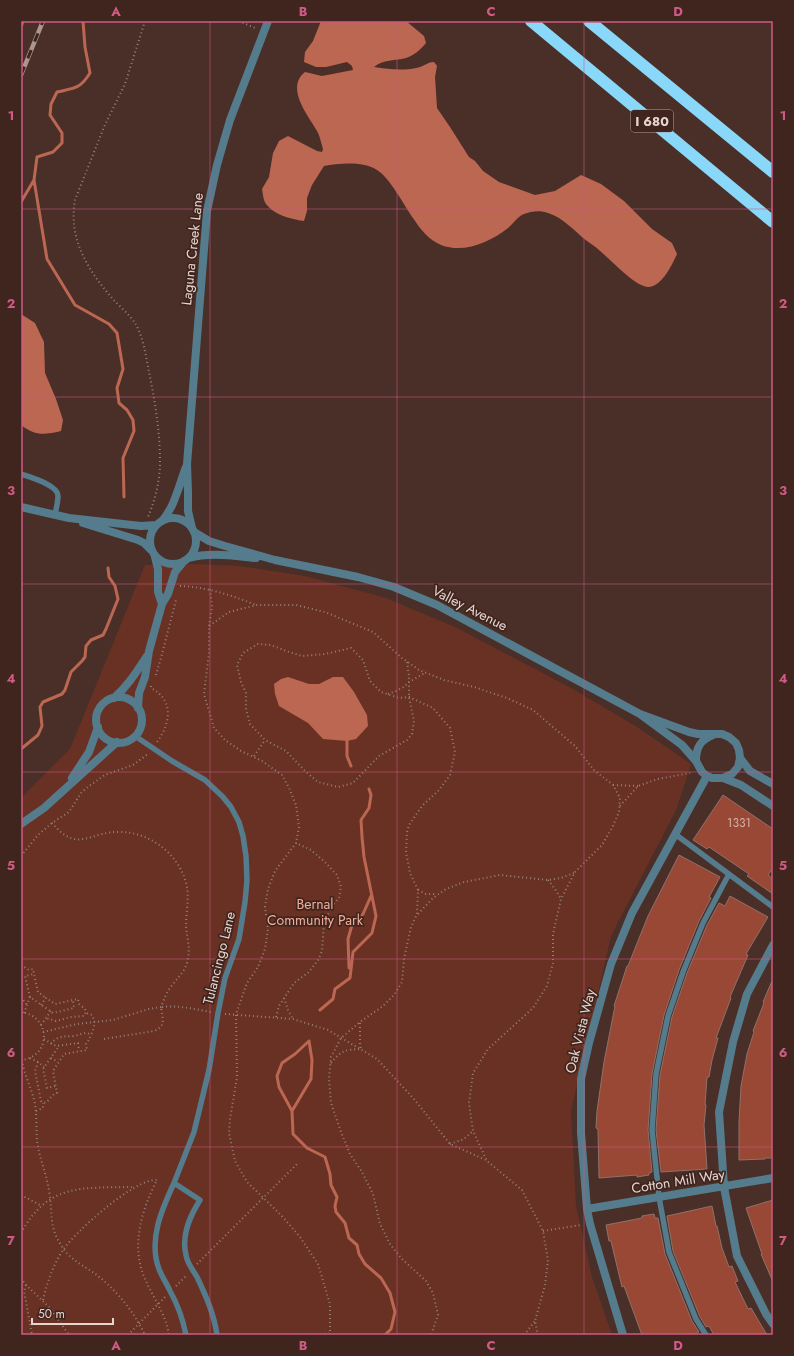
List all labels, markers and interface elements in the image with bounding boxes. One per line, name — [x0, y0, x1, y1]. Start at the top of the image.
text: A — [110, 2, 121, 21]
text: B — [299, 2, 308, 21]
text: C — [486, 2, 496, 21]
text: D — [673, 2, 683, 21]
text: 1 — [8, 106, 14, 125]
text: 1 — [780, 106, 786, 125]
road number: I 680 — [631, 110, 673, 132]
street label: Laguna Creek Lane — [176, 192, 208, 306]
text: 2 — [7, 294, 15, 313]
text: 2 — [779, 294, 787, 313]
text: 3 — [7, 481, 15, 500]
text: 3 — [779, 481, 787, 500]
street label: Valley Avenue — [429, 580, 511, 636]
text: 4 — [6, 669, 16, 688]
text: 4 — [778, 669, 788, 688]
house number: 1331 — [727, 814, 751, 832]
text: 5 — [7, 856, 15, 875]
text: 5 — [779, 856, 787, 875]
park label: Bernal Community Park — [267, 894, 364, 930]
street label: Tulancingo Lane — [198, 909, 240, 1007]
street label: Oak Vista Way — [560, 986, 600, 1075]
text: 6 — [7, 1043, 16, 1062]
text: 6 — [779, 1043, 788, 1062]
street label: Cotton Mill Way — [630, 1164, 727, 1198]
text: 7 — [7, 1231, 15, 1250]
text: 7 — [779, 1231, 787, 1250]
scale bar — [32, 1300, 113, 1326]
text: 50 m — [38, 1305, 65, 1323]
text: A — [110, 1336, 121, 1355]
text: B — [299, 1336, 308, 1355]
text: C — [486, 1336, 496, 1355]
text: D — [673, 1336, 683, 1355]

